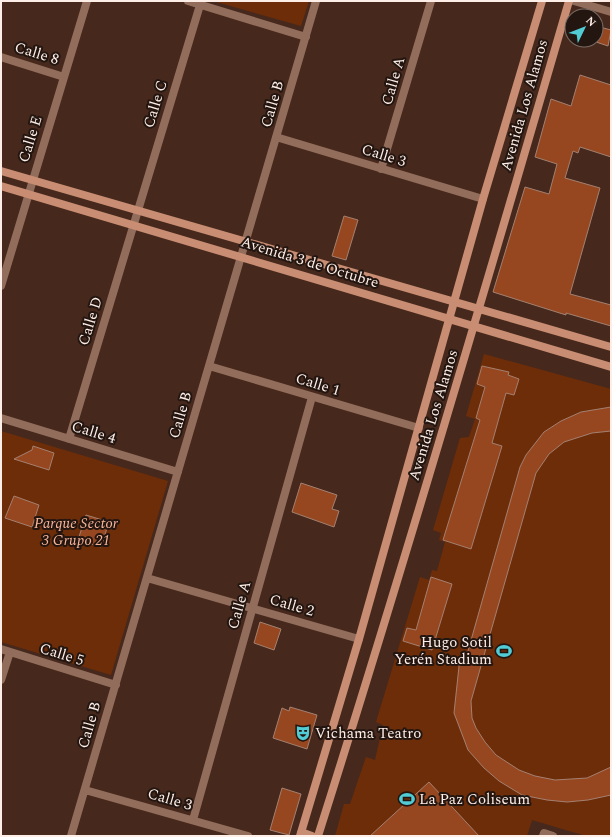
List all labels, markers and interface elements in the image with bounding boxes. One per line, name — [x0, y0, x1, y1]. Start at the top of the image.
north arrow — [564, 8, 604, 48]
text: N — [582, 12, 600, 31]
street label: Calle 8 — [12, 36, 62, 71]
street label: Avenida Los Alamos — [495, 37, 554, 174]
street label: Calle A — [376, 54, 411, 108]
street label: Calle C — [137, 77, 174, 131]
street label: Calle B — [255, 78, 290, 130]
street label: Calle E — [12, 113, 48, 165]
street label: Calle 3 — [359, 138, 409, 173]
street label: Avenida 3 de Octubre — [238, 231, 382, 294]
street label: Calle D — [72, 294, 109, 348]
street label: Avenida Los Alamos — [403, 347, 464, 484]
street label: Calle 1 — [293, 367, 343, 402]
street label: Calle B — [163, 389, 198, 441]
street label: Calle 4 — [69, 415, 119, 450]
park label: Parque Sector 3 Grupo 21 — [34, 512, 119, 552]
street label: Calle A — [222, 578, 257, 632]
street label: Calle 2 — [267, 588, 317, 623]
place label: Hugo Sotil Yerén Stadium — [394, 631, 492, 671]
street label: Calle 5 — [37, 637, 87, 672]
sports icon: Hugo Sotil Yerén Stadium — [495, 642, 513, 660]
street label: Calle B — [72, 699, 107, 751]
place label: Vichama Teatro — [315, 722, 421, 745]
theatre icon: Vichama Teatro — [294, 724, 312, 742]
street label: Calle 3 — [145, 782, 195, 817]
place label: La Paz Coliseum — [419, 788, 530, 811]
sports icon: La Paz Coliseum — [398, 790, 416, 808]

